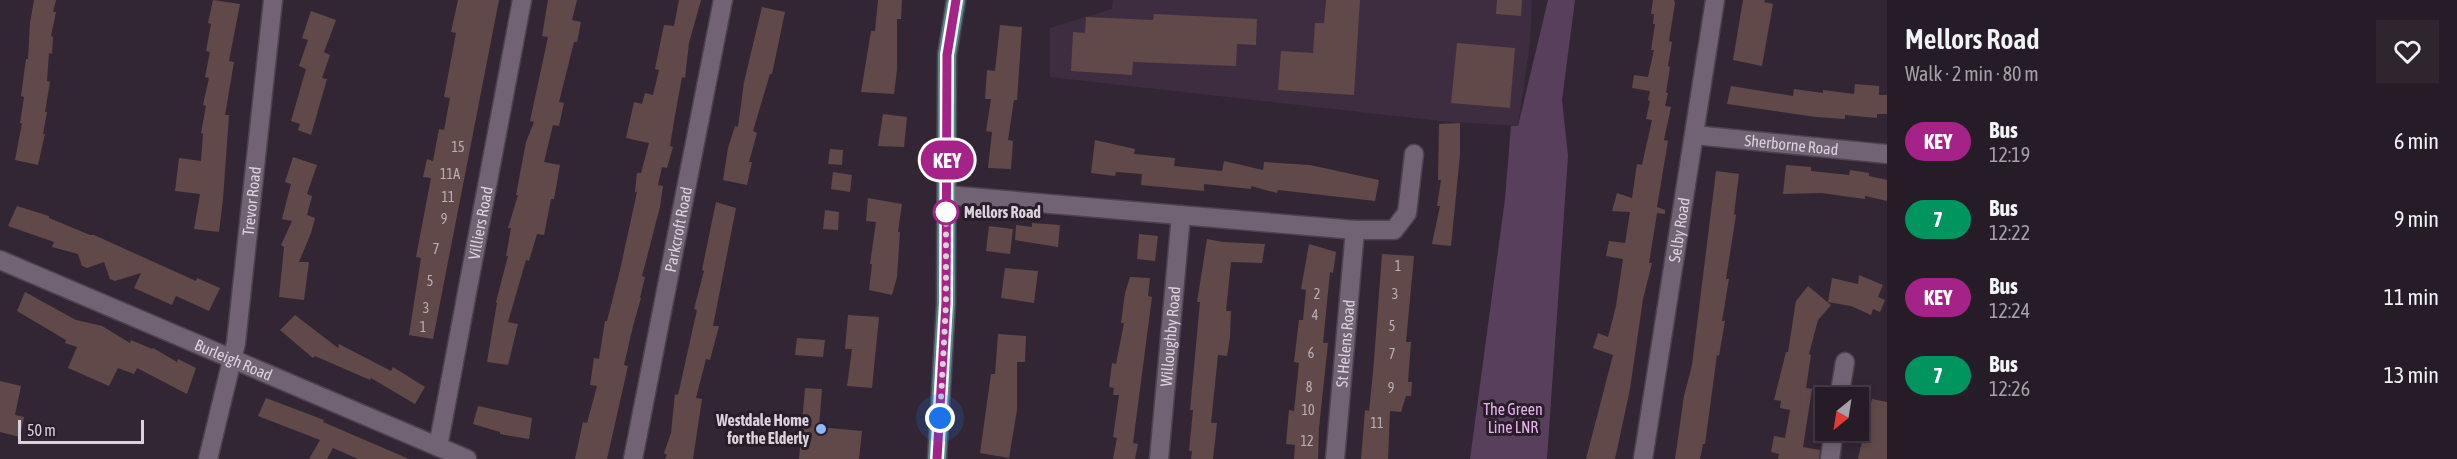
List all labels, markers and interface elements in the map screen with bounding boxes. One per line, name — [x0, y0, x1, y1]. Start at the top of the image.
button: heart — [2376, 20, 2439, 83]
text: Mellors Road — [1905, 23, 2040, 55]
text: Walk · 2 min · 80 m — [1905, 62, 2039, 85]
text: Bus — [1989, 117, 2018, 143]
text: 6 min — [2394, 128, 2439, 154]
text: KEY — [1924, 129, 1952, 153]
street label: Sherborne Road — [1744, 131, 1839, 158]
house number: 15 — [451, 139, 465, 155]
line badge: KEY — [912, 140, 982, 180]
text: 12:19 — [1989, 143, 2030, 166]
text: KEY — [933, 148, 961, 172]
street label: Trevor Road — [239, 166, 264, 237]
house number: 11A — [440, 166, 460, 182]
street label: Villiers Road — [464, 185, 496, 261]
street label: Parkcroft Road — [661, 185, 695, 274]
house number: 11 — [441, 189, 455, 205]
text: Bus — [1989, 195, 2018, 221]
street label: Selby Road — [1665, 196, 1693, 263]
marker: Mellors Road — [933, 199, 959, 225]
place label: Mellors Road — [964, 203, 1041, 221]
text: 9 min — [2394, 206, 2439, 232]
text: 7 — [1933, 207, 1943, 231]
house number: 9 — [441, 211, 447, 227]
text: 12:22 — [1989, 221, 2030, 244]
house number: 7 — [433, 241, 439, 257]
house number: 1 — [1395, 258, 1401, 274]
house number: 5 — [427, 273, 433, 289]
text: Bus — [1989, 273, 2018, 299]
text: 11 min — [2384, 284, 2439, 310]
text: KEY — [1924, 285, 1952, 309]
street label: Willoughby Road — [1157, 286, 1184, 387]
house number: 2 — [1314, 286, 1320, 302]
house number: 3 — [1392, 286, 1398, 302]
street label: St Helens Road — [1332, 299, 1358, 388]
text: 12:24 — [1989, 299, 2030, 322]
house number: 3 — [423, 300, 429, 316]
house number: 4 — [1312, 307, 1319, 323]
house number: 5 — [1389, 318, 1395, 334]
house number: 1 — [420, 319, 426, 335]
street label: Burleigh Road — [192, 335, 275, 384]
house number: 6 — [1308, 345, 1315, 361]
house number: 7 — [1389, 346, 1395, 362]
text: Bus — [1989, 351, 2018, 377]
text: 13 min — [2384, 362, 2439, 388]
text: 7 — [1933, 363, 1943, 387]
text: 12:26 — [1989, 377, 2030, 400]
house number: 8 — [1306, 379, 1313, 395]
house number: 9 — [1388, 380, 1394, 396]
north arrow — [1815, 387, 1869, 441]
map controls — [1815, 387, 1869, 441]
park label: The Green Line LNR — [1483, 400, 1543, 436]
house number: 10 — [1301, 402, 1315, 418]
your location — [925, 403, 955, 433]
place label: Westdale Home for the Elderly — [715, 411, 809, 447]
house number: 11 — [1370, 415, 1384, 431]
scale bar — [18, 417, 144, 444]
text: 50 m — [27, 421, 56, 439]
marker: Westdale Home for the Elderly — [814, 422, 828, 436]
house number: 12 — [1300, 433, 1314, 449]

